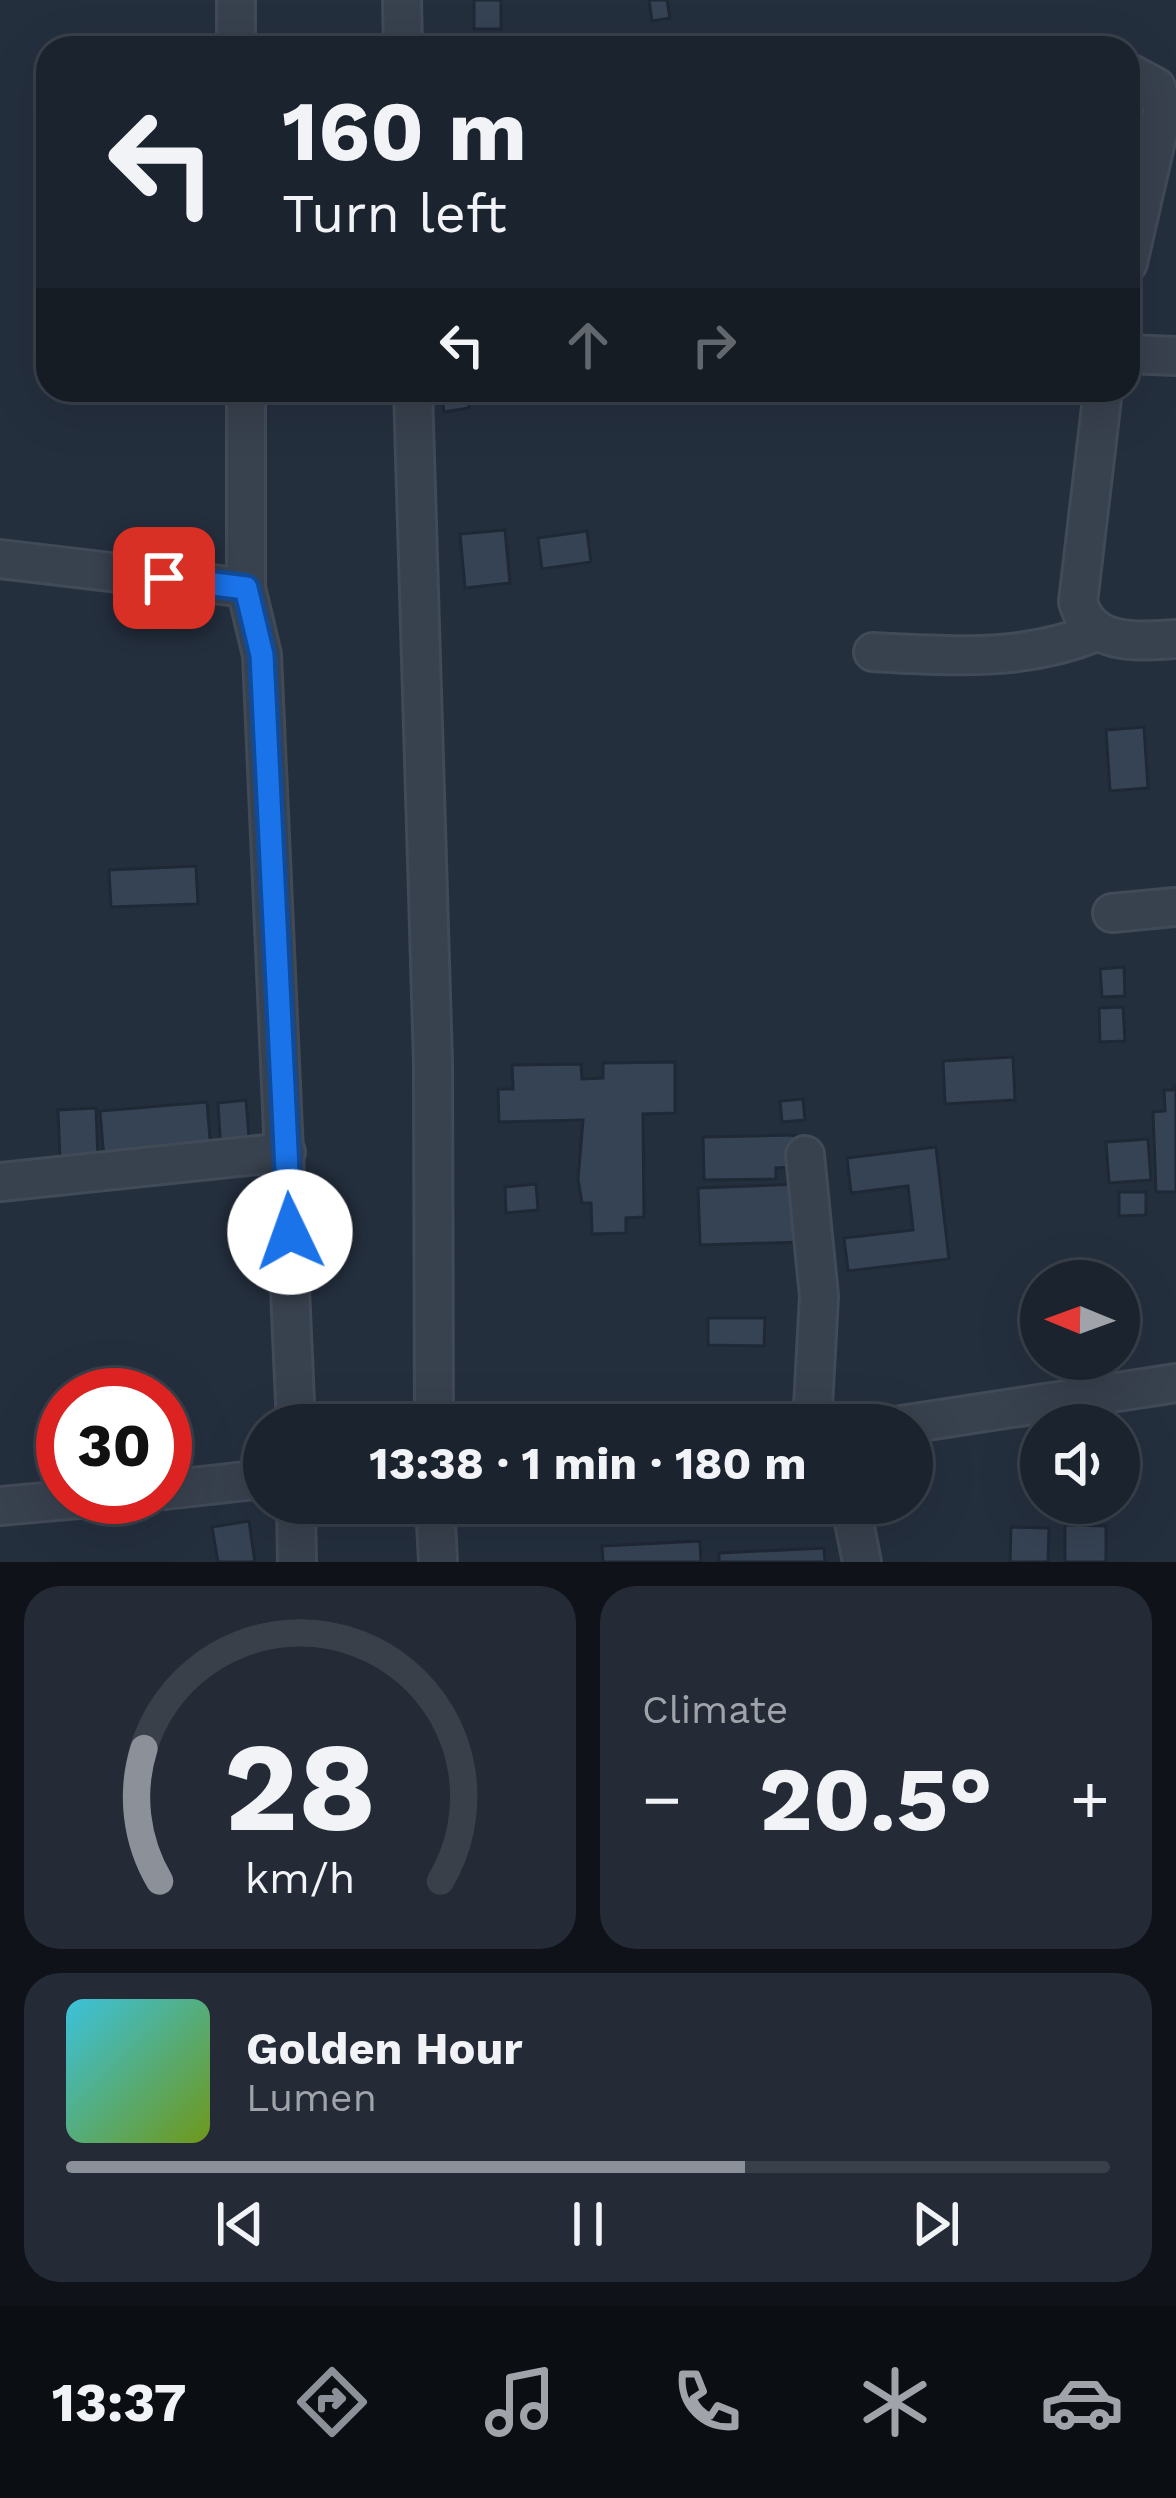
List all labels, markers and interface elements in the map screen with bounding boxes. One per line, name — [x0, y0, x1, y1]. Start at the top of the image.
text: 160 m — [282, 82, 527, 180]
icon: left — [84, 84, 240, 240]
text: Turn left — [282, 182, 507, 245]
icon: left — [429, 312, 495, 378]
icon: ahead — [555, 312, 621, 378]
icon: right — [681, 312, 747, 378]
pin — [113, 527, 215, 629]
icon: arrive — [131, 545, 197, 611]
position arrow — [227, 1169, 353, 1295]
north arrow — [1020, 1260, 1140, 1380]
map controls — [1020, 1260, 1140, 1524]
speed limit sign: 30 — [36, 1368, 192, 1524]
button: sound — [1020, 1404, 1140, 1524]
text: 13:38 · 1 min · 180 m — [369, 1437, 807, 1490]
text: Climate — [642, 1687, 788, 1732]
text: 28 — [224, 1714, 376, 1860]
text: 20.5° — [759, 1746, 993, 1852]
text: − — [642, 1761, 682, 1838]
text: + — [1070, 1761, 1110, 1838]
text: km/h — [245, 1852, 355, 1902]
text: Golden Hour — [246, 2022, 523, 2075]
text: Lumen — [246, 2075, 377, 2120]
icon: previous — [207, 2191, 273, 2257]
icon: pause — [555, 2191, 621, 2257]
icon: next — [903, 2191, 969, 2257]
icon: directions — [290, 2360, 374, 2444]
icon: music — [478, 2360, 562, 2444]
icon: phone — [665, 2360, 749, 2444]
icon: climate — [853, 2360, 937, 2444]
icon: car — [1040, 2360, 1124, 2444]
text: 13:37 — [52, 2371, 187, 2434]

